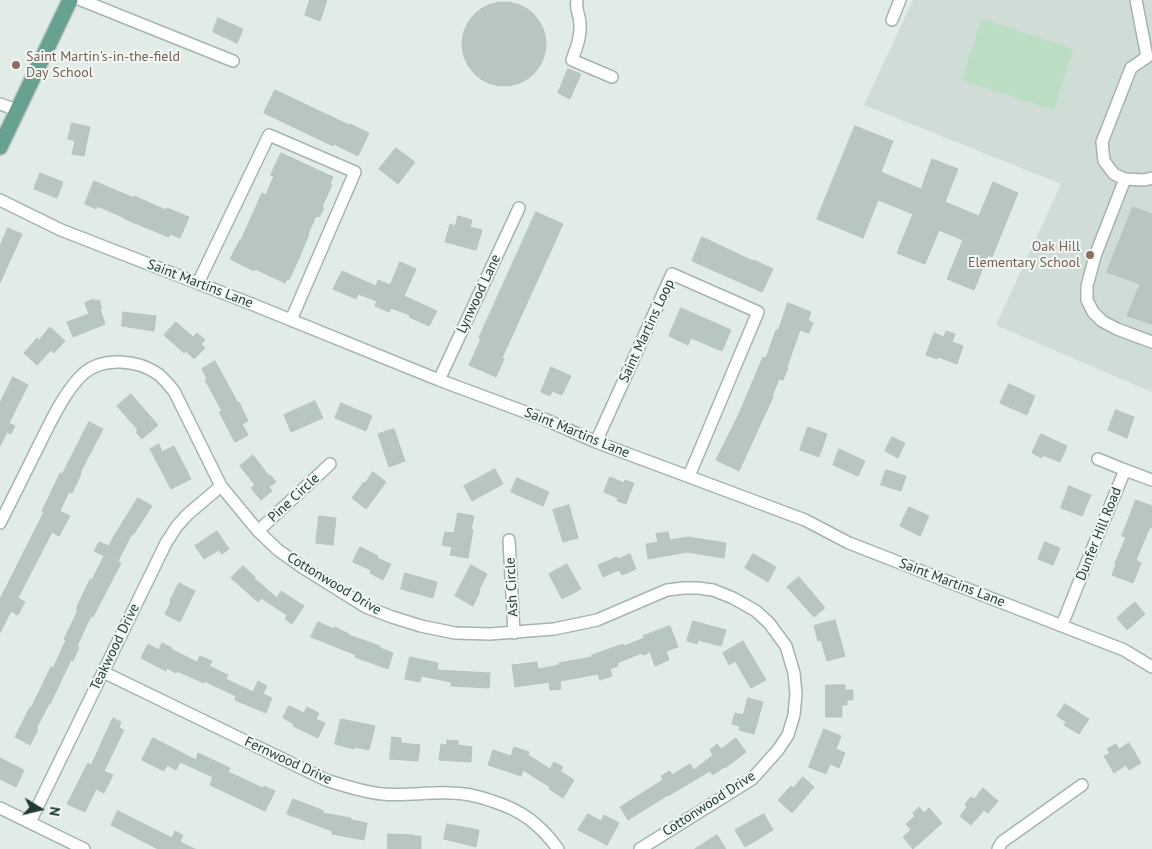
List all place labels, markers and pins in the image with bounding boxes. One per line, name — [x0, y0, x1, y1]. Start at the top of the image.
place label: Saint Martin's-in-the-field Day School — [26, 49, 180, 82]
marker: Saint Martin's-in-the-field Day School — [10, 59, 22, 71]
place label: Oak Hill Elementary School — [968, 239, 1080, 272]
marker: Oak Hill Elementary School — [1084, 249, 1096, 261]

